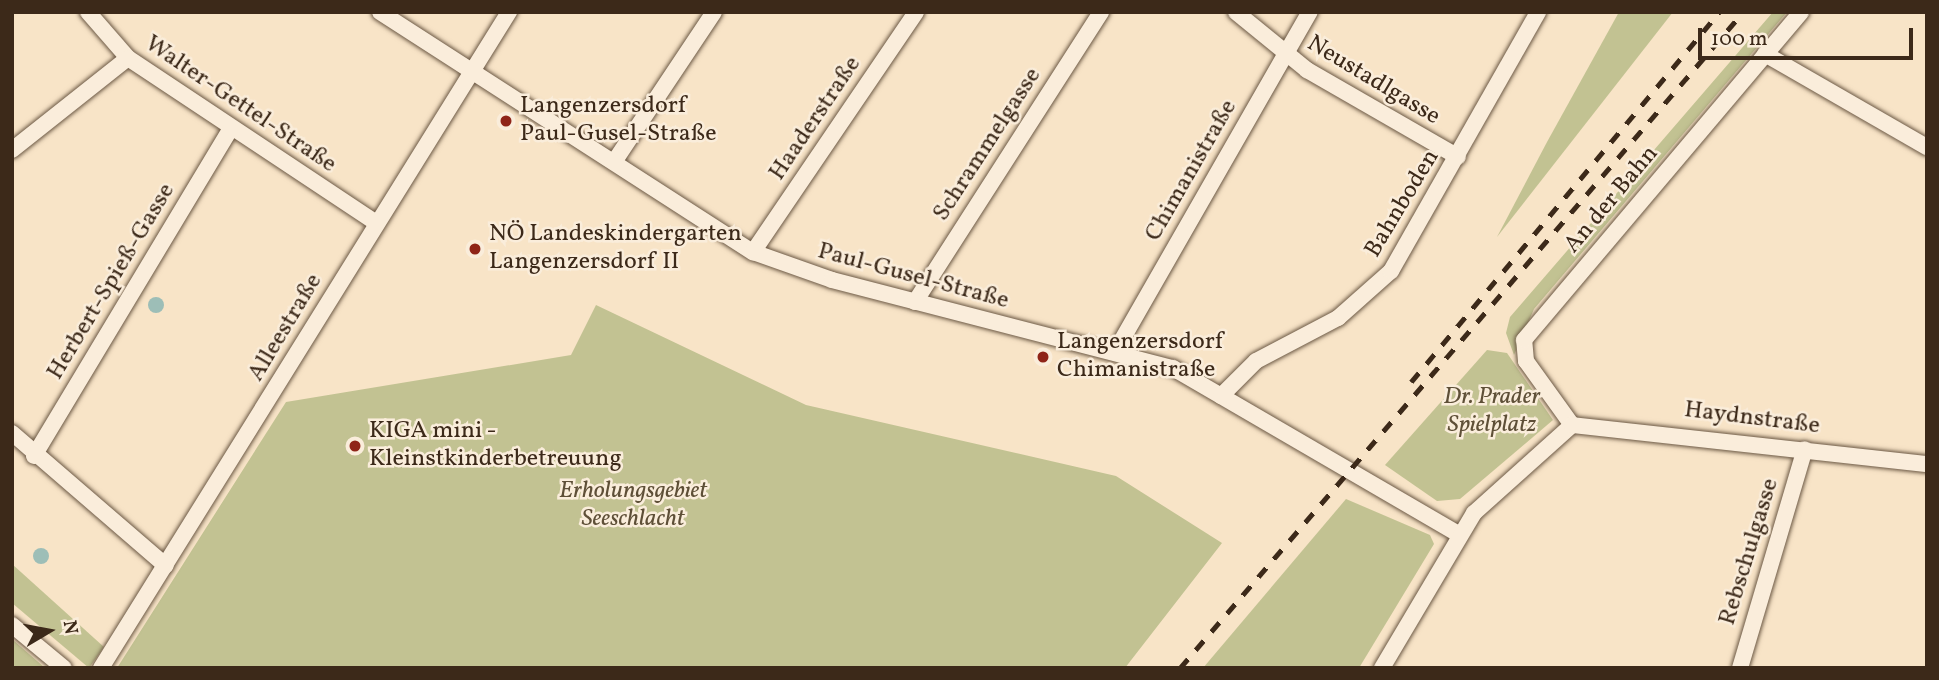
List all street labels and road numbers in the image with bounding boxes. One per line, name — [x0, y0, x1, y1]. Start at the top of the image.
street label: Walter-Gettel-Straße — [139, 30, 341, 180]
street label: Neustadlgasse — [1301, 30, 1445, 132]
street label: Haaderstraße — [764, 52, 868, 186]
street label: Schrammelgasse — [928, 63, 1048, 227]
street label: Chimanistraße — [1140, 95, 1244, 247]
street label: An der Bahn — [1559, 140, 1665, 260]
street label: Bahnboden — [1360, 145, 1446, 263]
street label: Herbert-Spieß-Gasse — [42, 179, 182, 385]
street label: Paul-Gusel-Straße — [814, 238, 1012, 316]
street label: Alleestraße — [243, 269, 329, 387]
street label: Haydnstraße — [1683, 396, 1821, 442]
street label: Rebschulgasse — [1714, 475, 1786, 629]

